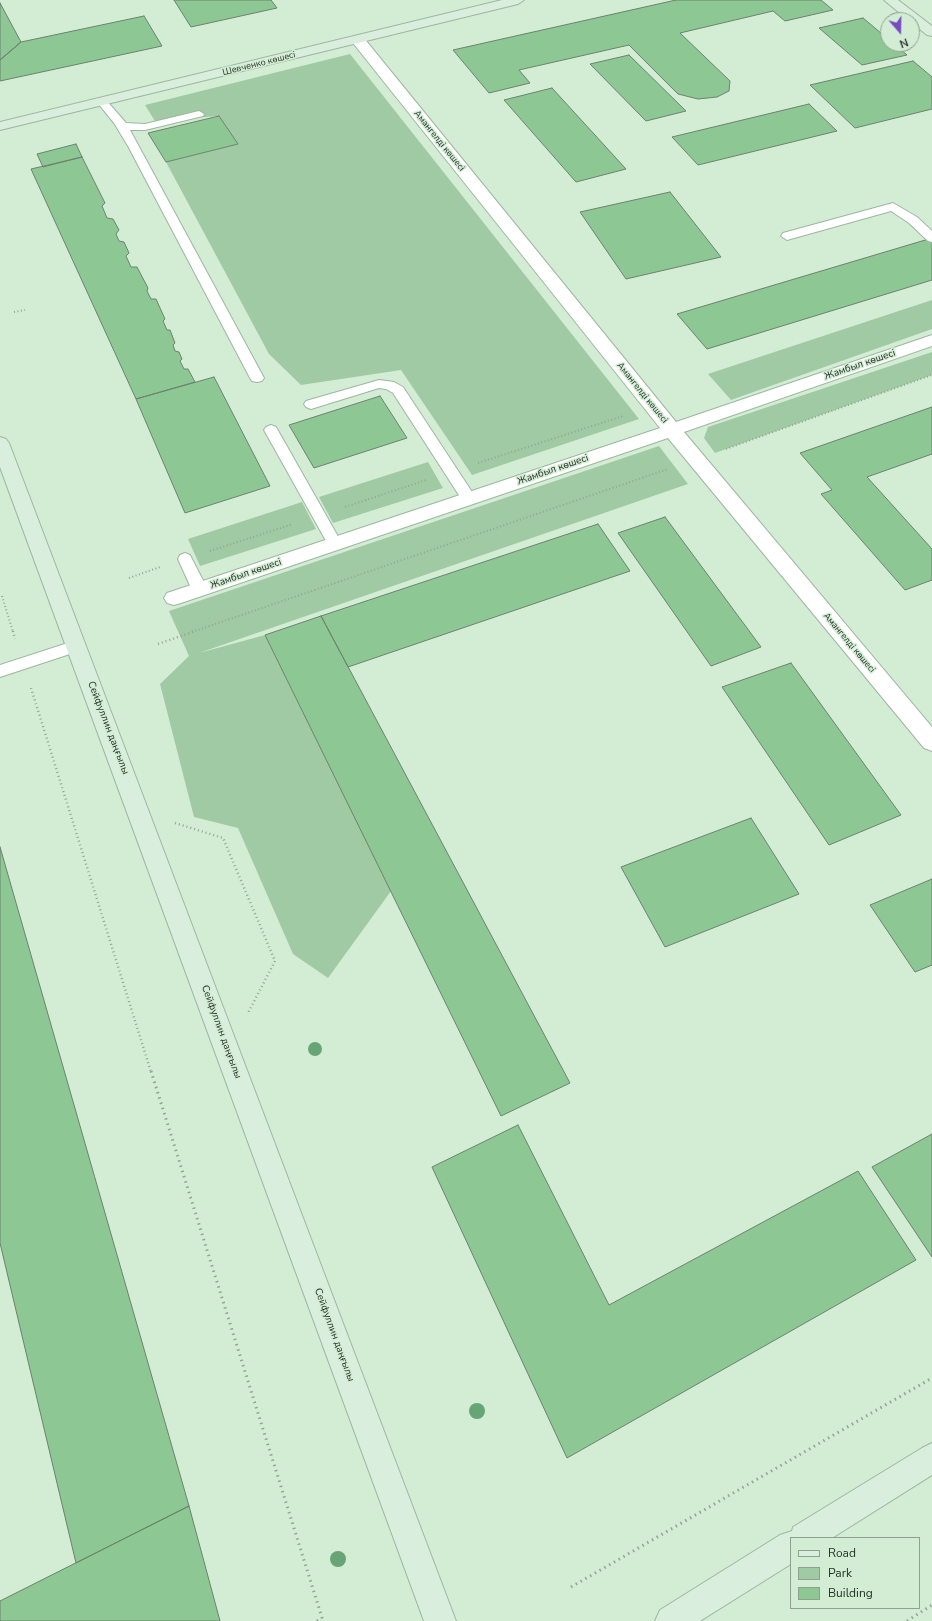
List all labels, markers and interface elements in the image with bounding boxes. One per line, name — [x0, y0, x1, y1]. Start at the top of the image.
north arrow — [880, 12, 920, 52]
text: N — [898, 34, 910, 51]
street label: Шевченко көшесі — [221, 50, 297, 78]
street label: Амангелді көшесі — [411, 109, 467, 173]
street label: Жамбыл көшесі — [823, 347, 897, 383]
street label: Амангелді көшесі — [614, 361, 670, 425]
street label: Жамбыл көшесі — [516, 452, 590, 488]
street label: Жамбыл көшесі — [209, 556, 283, 592]
street label: Амангелді көшесі — [821, 611, 877, 675]
street label: Сейфуллин даңғылы — [85, 680, 131, 776]
street label: Сейфуллин даңғылы — [198, 984, 244, 1080]
street label: Сейфуллин даңғылы — [311, 1287, 357, 1383]
legend — [790, 1537, 920, 1609]
text: Road — [828, 1545, 856, 1561]
text: Park — [828, 1565, 852, 1581]
text: Building — [828, 1585, 873, 1601]

